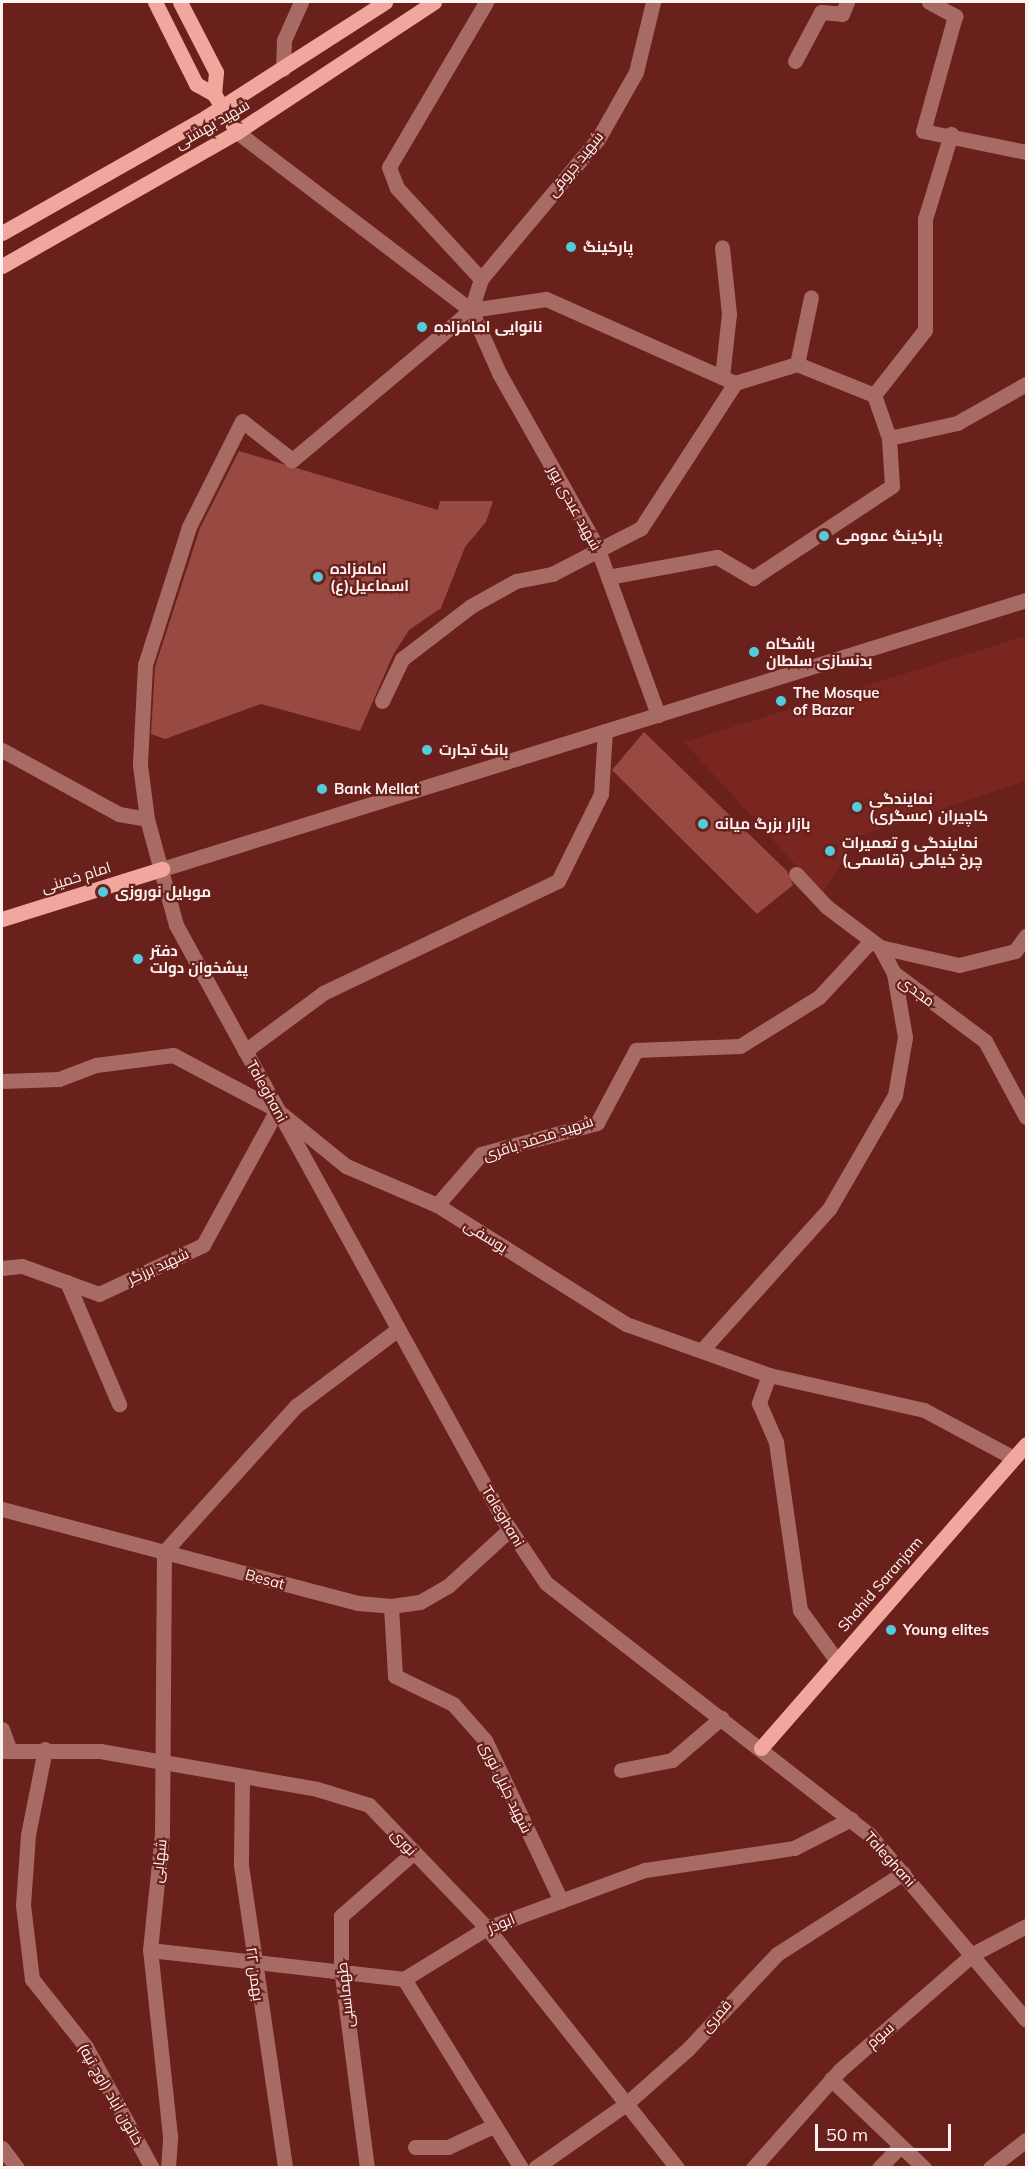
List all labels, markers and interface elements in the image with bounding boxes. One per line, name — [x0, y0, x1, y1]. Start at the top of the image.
street label: شهید بهشتی — [172, 95, 252, 153]
street label: شهید جروقی — [543, 128, 607, 200]
place label: پارکینگ — [583, 238, 633, 256]
marker: پارکینگ — [564, 240, 578, 254]
place label: نانوایی امامزاده — [434, 318, 543, 336]
marker: نانوایی امامزاده — [415, 320, 429, 334]
street label: شهید عبدی پور — [544, 463, 606, 553]
place label: پارکینگ عمومی — [836, 527, 943, 545]
marker: پارکینگ عمومی — [817, 529, 831, 543]
place label: امامزاده اسماعیل(ع) — [330, 559, 409, 594]
marker: امامزاده اسماعیل(ع) — [311, 570, 325, 584]
place label: باشگاه بدنسازی سلطان — [766, 634, 873, 669]
marker: باشگاه بدنسازی سلطان — [747, 645, 761, 659]
place label: The Mosque of Bazar — [793, 683, 880, 718]
marker: The Mosque of Bazar — [774, 694, 788, 708]
place label: بانک تجارت — [439, 741, 508, 759]
marker: بانک تجارت — [420, 743, 434, 757]
place label: Bank Mellat — [334, 780, 419, 798]
marker: Bank Mellat — [315, 782, 329, 796]
place label: نمایندگی کاچیران (عسگری) — [869, 789, 988, 824]
marker: نمایندگی کاچیران (عسگری) — [850, 800, 864, 814]
place label: بازار بزرگ میانه — [715, 815, 810, 833]
marker: بازار بزرگ میانه — [696, 817, 710, 831]
place label: نمایندگی و تعمیرات چرخ خیاطی (قاسمی) — [842, 833, 983, 868]
marker: نمایندگی و تعمیرات چرخ خیاطی (قاسمی) — [823, 844, 837, 858]
street label: امام خمینی — [39, 858, 113, 896]
place label: موبایل نوروزی — [115, 883, 211, 901]
marker: موبایل نوروزی — [96, 885, 110, 899]
place label: دفتر پیشخوان دولت — [150, 941, 248, 976]
marker: دفتر پیشخوان دولت — [131, 952, 145, 966]
street label: مجدی — [896, 972, 938, 1010]
street label: Taleghani — [243, 1057, 291, 1125]
street label: شهید محمد باقری — [481, 1112, 595, 1164]
street label: یوسفی — [461, 1216, 511, 1256]
street label: شهید برزگر — [124, 1244, 192, 1288]
street label: Taleghani — [478, 1482, 528, 1550]
street label: Shahid Saranjam — [834, 1533, 926, 1635]
street label: Besat — [243, 1565, 287, 1593]
place label: Young elites — [903, 1621, 989, 1639]
marker: Young elites — [884, 1623, 898, 1637]
street label: شهید جلیل نوری — [476, 1738, 536, 1836]
street label: نوری — [387, 1825, 421, 1859]
street label: Taleghani — [861, 1828, 919, 1890]
street label: شهابی — [148, 1838, 170, 1884]
street label: ابوذر — [485, 1909, 517, 1937]
street label: ۲۲ بهمن — [242, 1946, 268, 2002]
street label: طهماسبی — [333, 1961, 357, 2029]
street label: قمری — [697, 1996, 735, 2036]
street label: سوم — [863, 2018, 897, 2052]
street label: خاتون آباد (اوچ تپه) — [75, 2040, 147, 2148]
scale bar — [818, 2112, 954, 2150]
text: 50 m — [826, 2123, 868, 2146]

